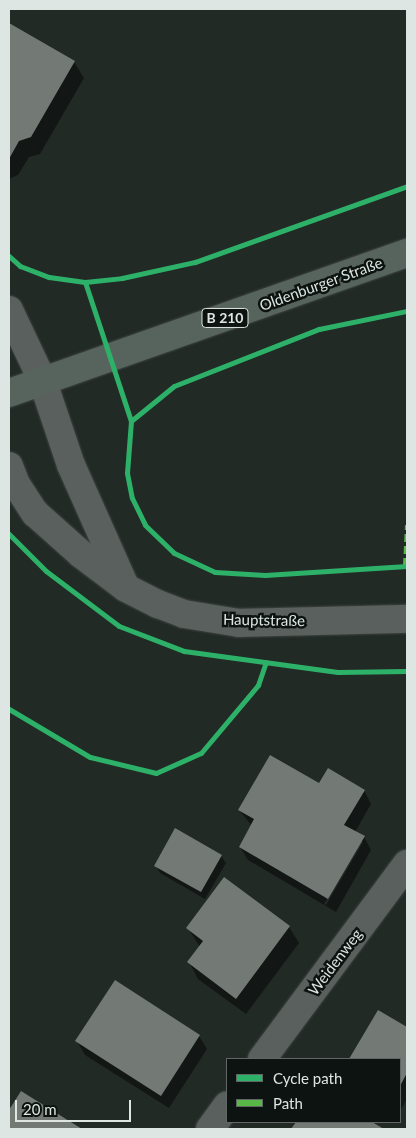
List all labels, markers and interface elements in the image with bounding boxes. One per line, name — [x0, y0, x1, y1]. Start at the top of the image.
street label: Oldenburger Straße — [257, 253, 385, 315]
road number: B 210 — [201, 306, 249, 330]
street label: Hauptstraße — [223, 610, 305, 630]
street label: Weidenweg — [304, 925, 366, 999]
legend — [226, 1058, 401, 1123]
text: Cycle path — [273, 1069, 342, 1087]
scale bar — [18, 1090, 134, 1122]
text: Path — [273, 1094, 303, 1112]
text: 20 m — [23, 1100, 57, 1118]

